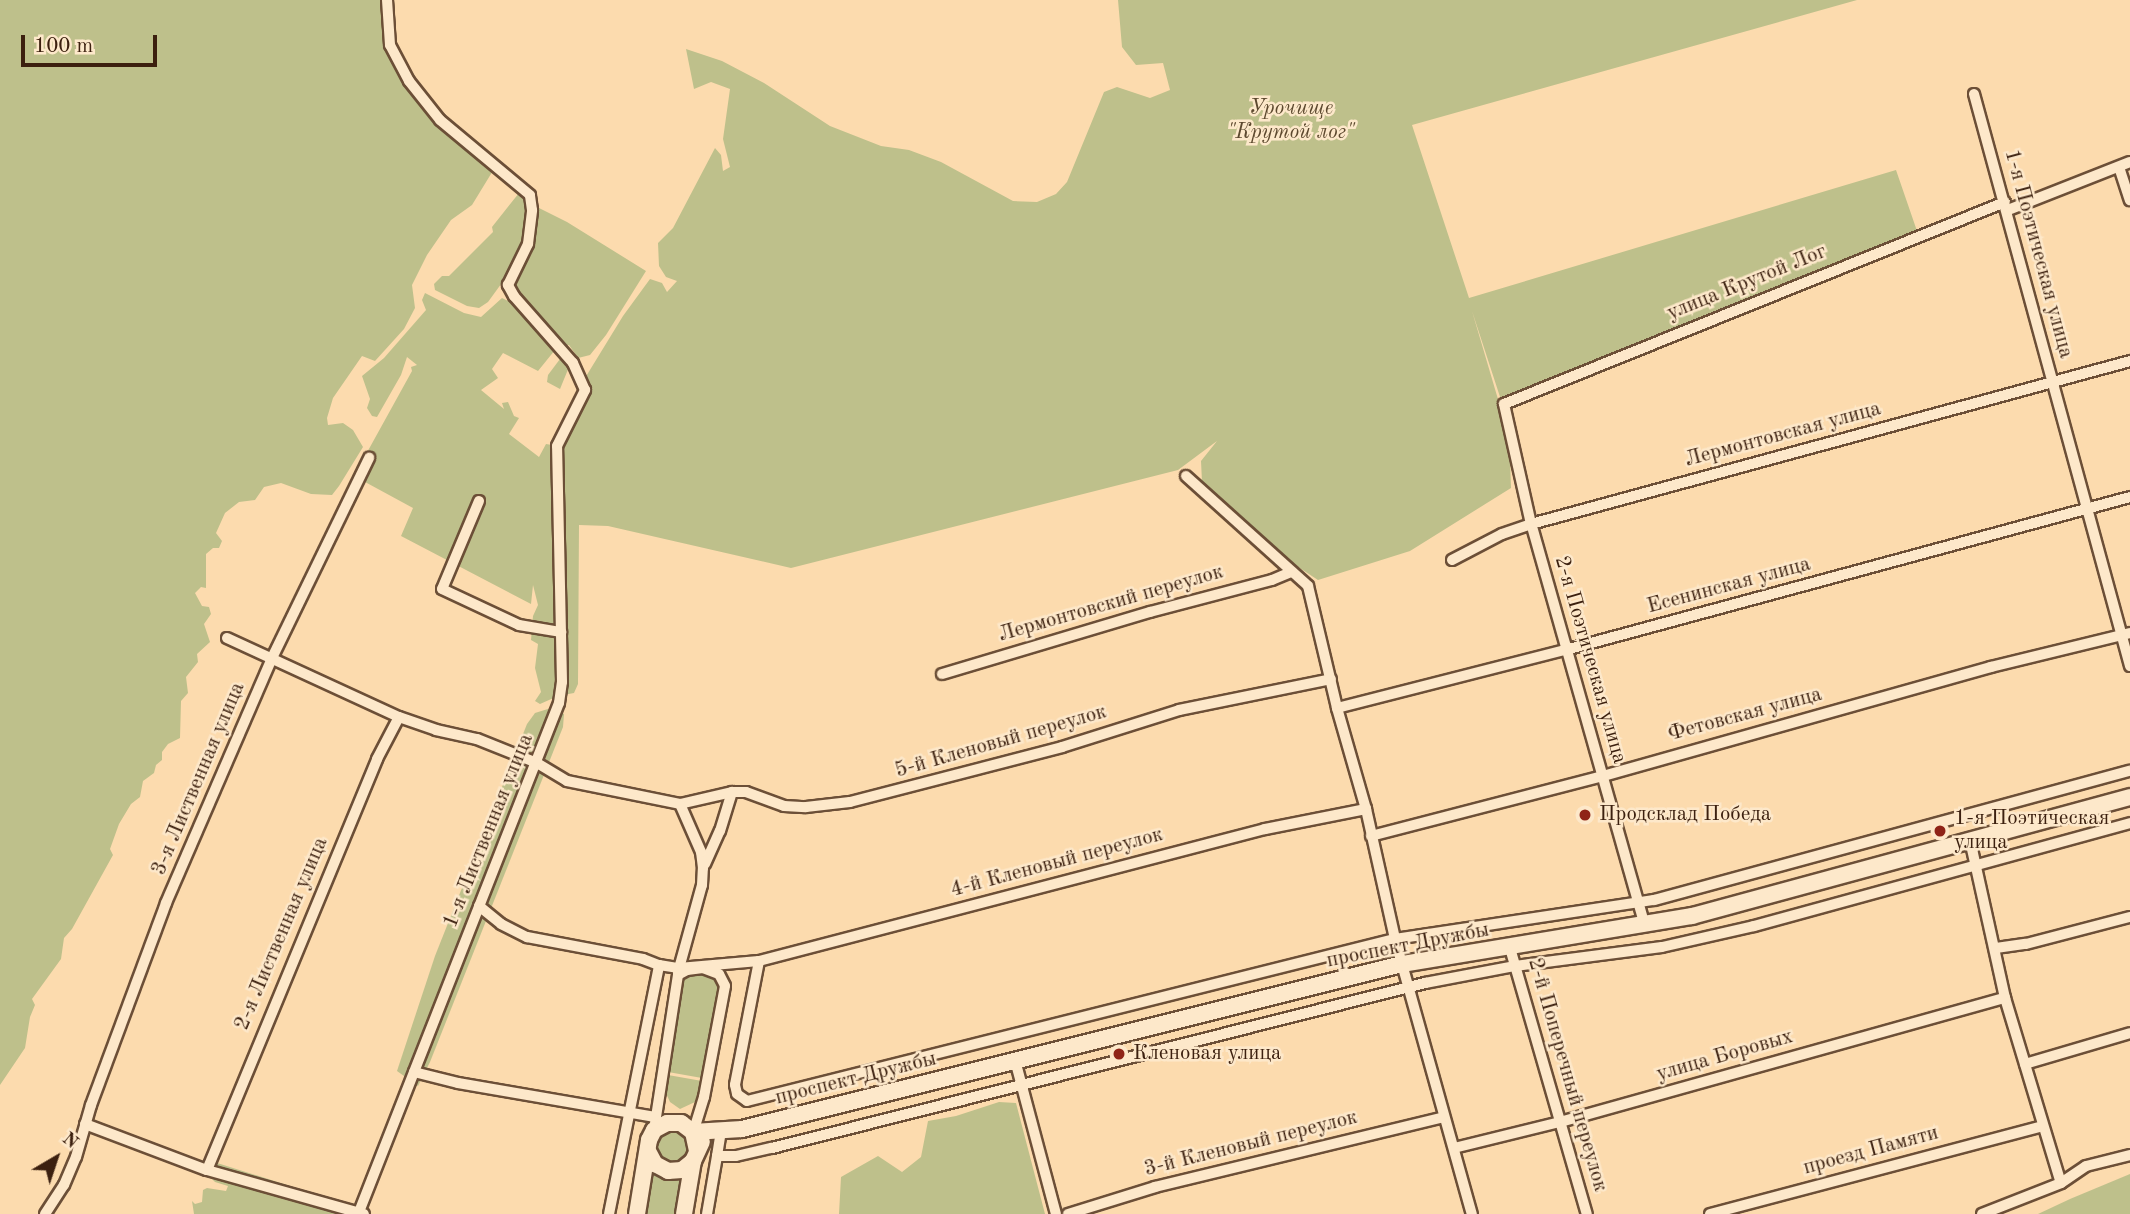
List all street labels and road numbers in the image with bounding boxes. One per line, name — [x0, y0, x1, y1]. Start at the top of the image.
street label: 1-я Поэтическая улица — [1998, 147, 2078, 361]
street label: улица Крутой Лог — [1664, 240, 1830, 326]
street label: Лермонтовская улица — [1682, 397, 1884, 473]
street label: Есенинская улица — [1644, 552, 1814, 620]
street label: 2-я Поэтическая улица — [1548, 553, 1632, 767]
street label: Лермонтовский переулок — [996, 560, 1226, 648]
street label: 3-я Лиственная улица — [147, 679, 251, 879]
street label: Фетовская улица — [1665, 682, 1825, 748]
street label: 5-й Кленовый переулок — [892, 700, 1110, 784]
street label: 1-я Лиственная улица — [439, 730, 539, 932]
street label: 4-й Кленовый переулок — [948, 823, 1166, 903]
street label: 2-я Лиственная улица — [230, 834, 334, 1034]
street label: проспект Дружбы — [1325, 918, 1491, 974]
street label: 2-й Поперечный переулок — [1522, 955, 1612, 1195]
street label: улица Боровых — [1654, 1024, 1796, 1088]
street label: проспект Дружбы — [773, 1047, 939, 1111]
street label: 3-й Кленовый переулок — [1142, 1105, 1360, 1183]
street label: проезд Памяти — [1801, 1121, 1941, 1181]

